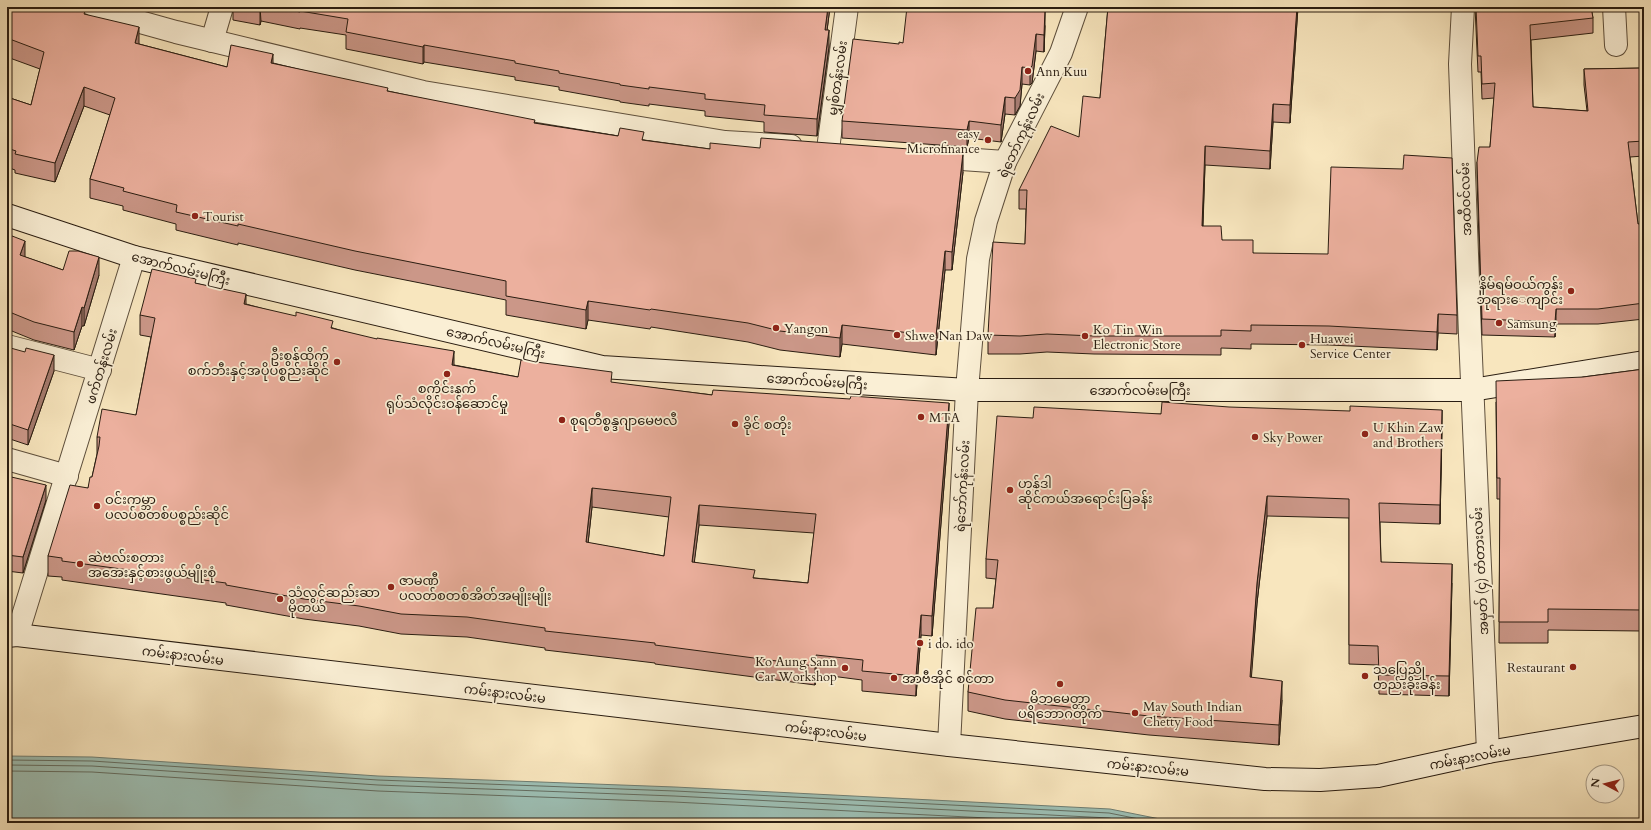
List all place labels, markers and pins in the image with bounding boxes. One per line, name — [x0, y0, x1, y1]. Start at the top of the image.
place label: Ann Kuu — [1036, 63, 1087, 81]
marker: Ann Kuu — [1023, 66, 1033, 76]
place label: easy Microfinance — [907, 125, 980, 158]
marker: easy Microfinance — [983, 135, 993, 145]
place label: Tourist — [203, 208, 244, 226]
marker: Tourist — [190, 211, 200, 221]
place label: နိမ်ရမ်ဝယ်ကွန်း ဘုရားေကျာင်း — [1476, 276, 1563, 310]
marker: နိမ်ရမ်ဝယ်ကွန်း ဘုရားေကျာင်း — [1566, 286, 1576, 296]
place label: Samsung — [1507, 315, 1557, 333]
marker: Samsung — [1494, 318, 1504, 328]
place label: Yangon — [784, 320, 829, 338]
place label: Ko Tin Win Electronic Store — [1093, 321, 1181, 354]
marker: Yangon — [771, 323, 781, 333]
place label: Shwe Nan Daw — [905, 327, 993, 345]
marker: Shwe Nan Daw — [892, 330, 902, 340]
place label: Huawei Service Center — [1310, 330, 1391, 363]
marker: Ko Tin Win Electronic Store — [1080, 331, 1090, 341]
marker: Huawei Service Center — [1297, 340, 1307, 350]
place label: ဦးစွန်ထိုက် စက်ဘီးနှင့်အပိုပစ္စည်းဆိုင် — [188, 347, 329, 381]
marker: ဦးစွန်ထိုက် စက်ဘီးနှင့်အပိုပစ္စည်းဆိုင် — [332, 357, 342, 367]
marker: စကိုင်းနက် ရုပ်သံလိုင်းဝန်ဆောင်မှု — [442, 369, 452, 379]
place label: စကိုင်းနက် ရုပ်သံလိုင်းဝန်ဆောင်မှု — [386, 380, 508, 414]
place label: MTA — [929, 409, 961, 427]
place label: စုရတီစ္စန္ဒဂျာမေဗလီ — [570, 412, 677, 431]
marker: MTA — [916, 412, 926, 422]
marker: စုရတီစ္စန္ဒဂျာမေဗလီ — [557, 415, 567, 425]
place label: ခိုင် စတိုး — [743, 416, 792, 435]
marker: ခိုင် စတိုး — [730, 419, 740, 429]
place label: U Khin Zaw and Brothers — [1373, 419, 1444, 452]
place label: Sky Power — [1263, 429, 1323, 447]
marker: U Khin Zaw and Brothers — [1360, 429, 1370, 439]
marker: Sky Power — [1250, 432, 1260, 442]
place label: ဟွန်ဒါ ဆိုင်ကယ်အရောင်းပြခန်း — [1018, 475, 1153, 509]
marker: ဟွန်ဒါ ဆိုင်ကယ်အရောင်းပြခန်း — [1005, 485, 1015, 495]
place label: ဝင်းကမ္ဘာ ပလပ်စတစ်ပစ္စည်းဆိုင် — [105, 491, 229, 525]
marker: ဝင်းကမ္ဘာ ပလပ်စတစ်ပစ္စည်းဆိုင် — [92, 501, 102, 511]
place label: ဆဲဗလ်းစတား အအေးနှင့်စားဖွယ်မျိုးစုံ — [88, 549, 217, 583]
marker: ဆဲဗလ်းစတား အအေးနှင့်စားဖွယ်မျိုးစုံ — [75, 559, 85, 569]
place label: ဇာမဏီ ပလတ်စတစ်အိတ်အမျိုးမျိုး — [399, 572, 552, 606]
marker: ဇာမဏီ ပလတ်စတစ်အိတ်အမျိုးမျိုး — [386, 582, 396, 592]
place label: သံလွင်ဆည်းဆာ မိုတယ် — [288, 584, 380, 618]
marker: သံလွင်ဆည်းဆာ မိုတယ် — [275, 594, 285, 604]
place label: i do. ido — [928, 635, 974, 653]
marker: i do. ido — [915, 638, 925, 648]
place label: Ko Aung Sann Car Workshop — [755, 653, 838, 686]
place label: Restaurant — [1507, 659, 1565, 677]
place label: သပြေညို တည်းခိုးခန်း — [1373, 661, 1441, 695]
marker: Restaurant — [1568, 662, 1578, 672]
marker: Ko Aung Sann Car Workshop — [840, 663, 850, 673]
place label: အာဗီအိုင် စင်တာ — [902, 670, 994, 689]
marker: သပြေညို တည်းခိုးခန်း — [1360, 671, 1370, 681]
marker: အာဗီအိုင် စင်တာ — [889, 673, 899, 683]
marker: မိဘမေတ္တာ ပရိဘောဂတိုက် — [1055, 679, 1065, 689]
place label: မိဘမေတ္တာ ပရိဘောဂတိုက် — [1018, 690, 1102, 724]
place label: May South Indian Chetty Food — [1143, 698, 1243, 731]
marker: May South Indian Chetty Food — [1130, 708, 1140, 718]

